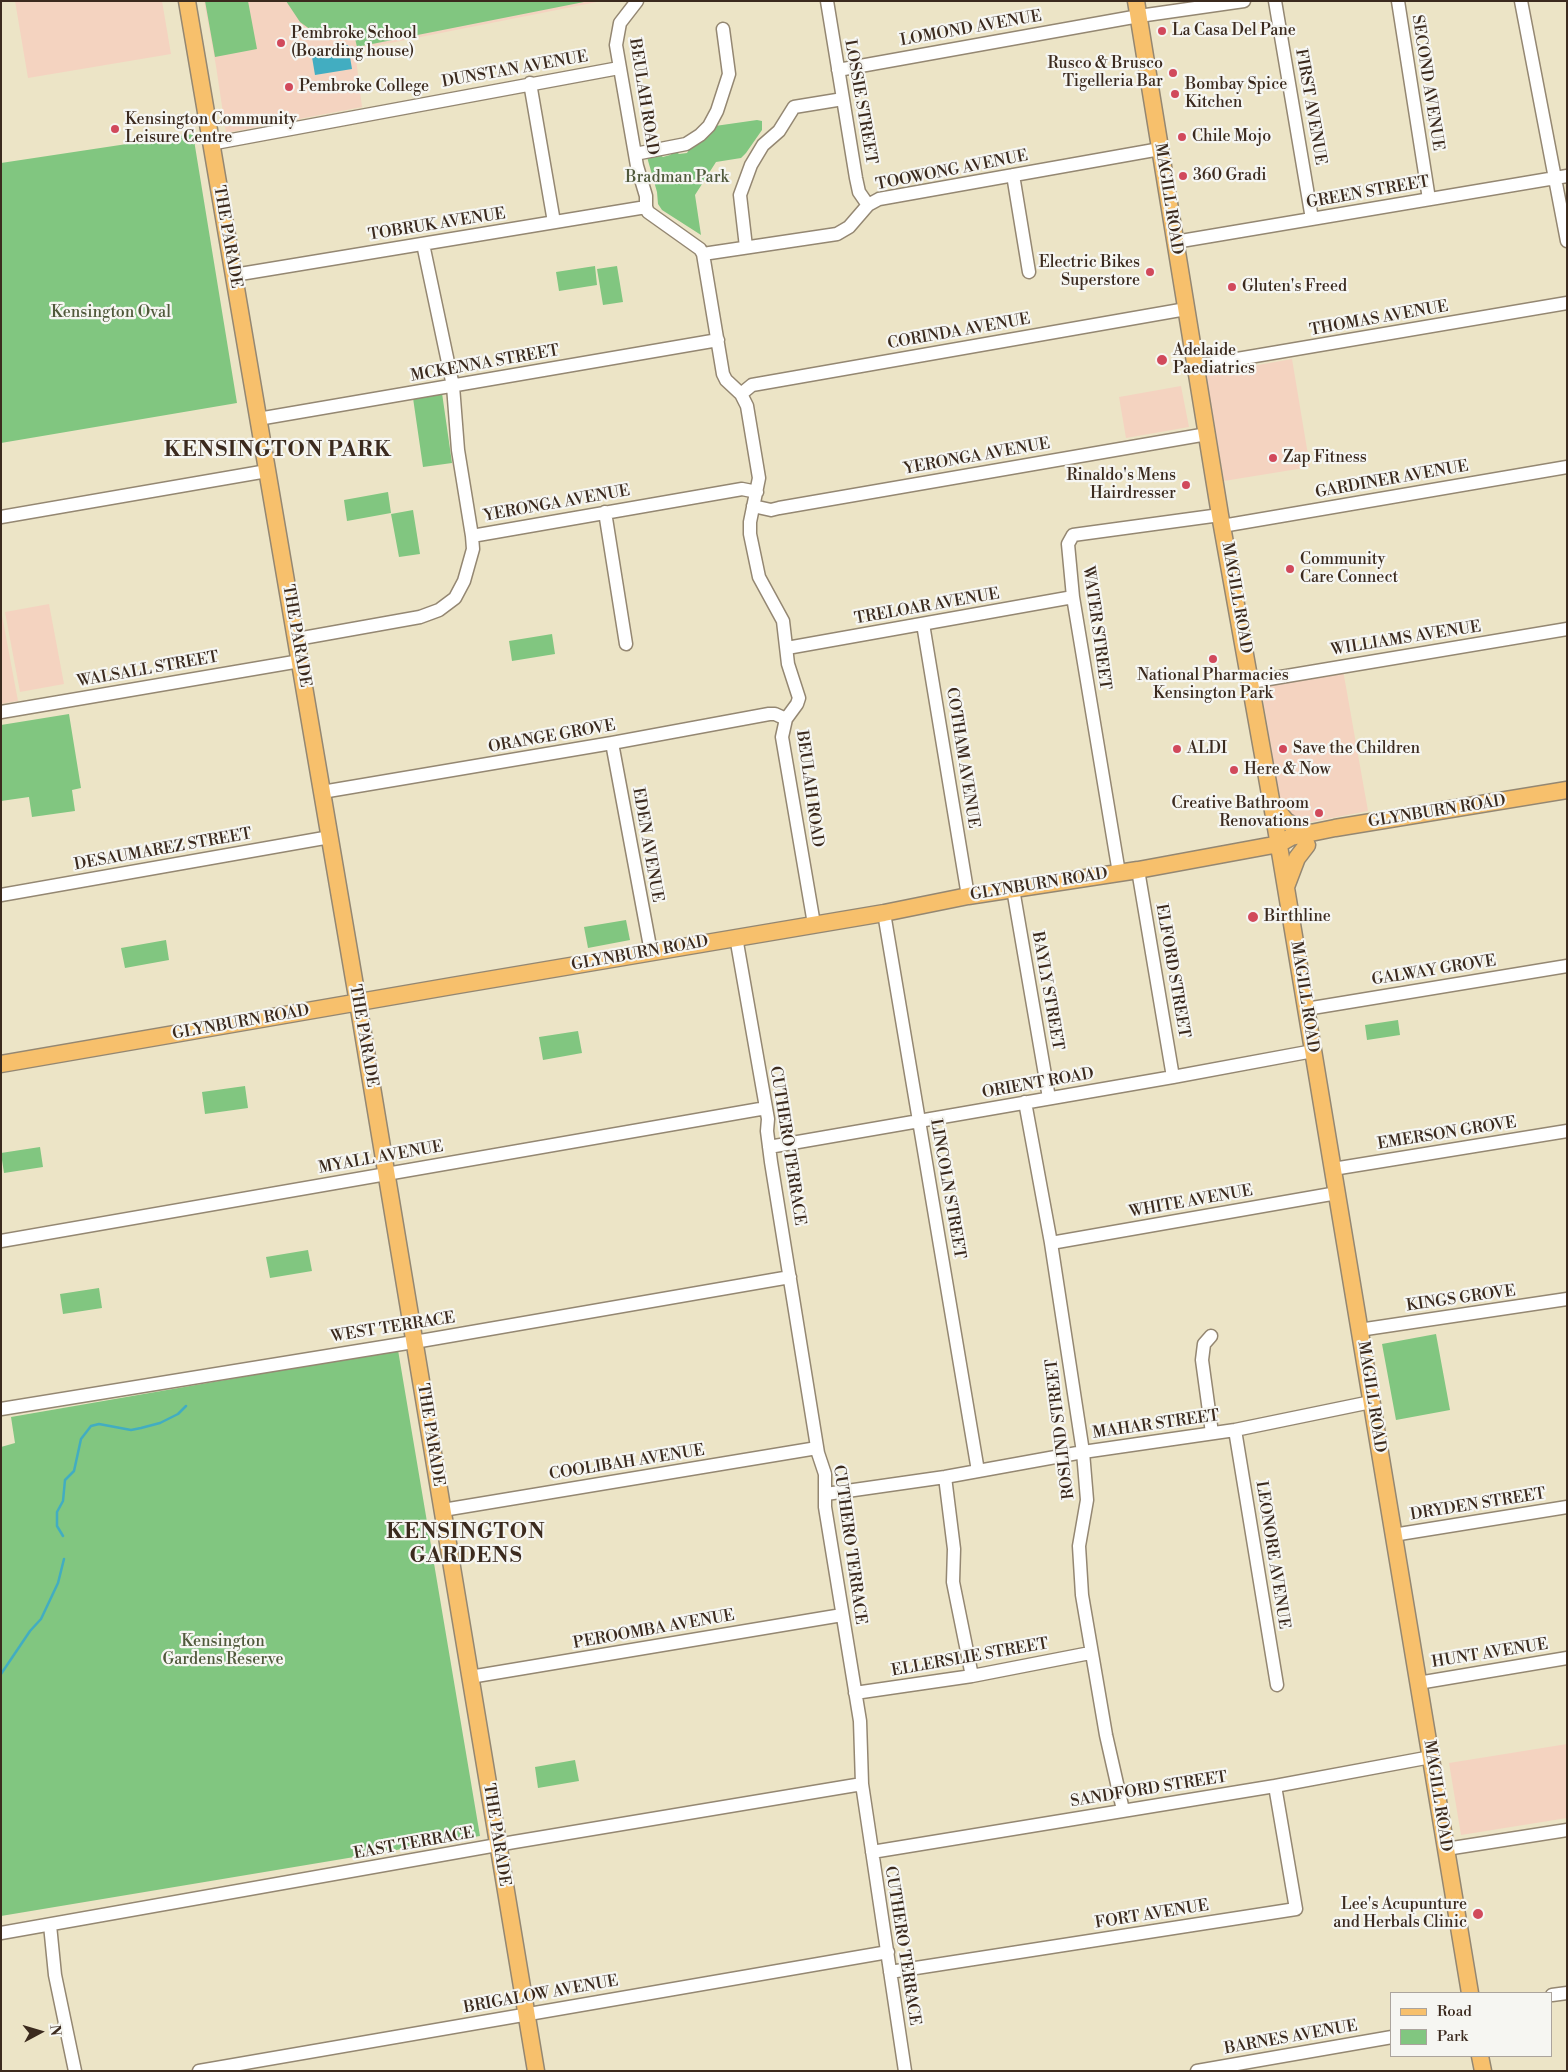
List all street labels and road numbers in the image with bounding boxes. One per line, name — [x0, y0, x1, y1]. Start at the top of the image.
street label: LOMOND AVENUE — [899, 7, 1043, 51]
street label: SECOND AVENUE — [1407, 14, 1447, 152]
street label: BEULAH ROAD — [624, 37, 662, 157]
street label: LOSSIE STREET — [840, 38, 880, 166]
street label: FIRST AVENUE — [1290, 47, 1330, 167]
street label: DUNSTAN AVENUE — [440, 48, 590, 92]
street label: MAGILL ROAD — [1150, 142, 1186, 256]
street label: TOOWONG AVENUE — [874, 147, 1030, 195]
street label: GREEN STREET — [1305, 173, 1431, 213]
street label: THE PARADE — [209, 184, 245, 290]
street label: TOBRUK AVENUE — [367, 205, 507, 245]
street label: THOMAS AVENUE — [1308, 297, 1450, 341]
street label: CORINDA AVENUE — [886, 310, 1032, 354]
street label: MCKENNA STREET — [409, 341, 561, 387]
street label: YERONGA AVENUE — [902, 435, 1052, 479]
street label: GARDINER AVENUE — [1314, 457, 1470, 503]
street label: YERONGA AVENUE — [482, 482, 632, 526]
street label: MAGILL ROAD — [1217, 541, 1255, 655]
street label: WATER STREET — [1078, 565, 1114, 691]
street label: THE PARADE — [278, 583, 314, 689]
street label: TRELOAR AVENUE — [853, 585, 1001, 629]
street label: WILLIAMS AVENUE — [1330, 618, 1482, 660]
street label: WALSALL STREET — [76, 648, 220, 692]
street label: COTHAM AVENUE — [941, 686, 983, 830]
street label: ORANGE GROVE — [487, 716, 617, 758]
street label: BEULAH ROAD — [791, 729, 827, 849]
street label: EDEN AVENUE — [627, 786, 667, 904]
street label: GLYNBURN ROAD — [1367, 792, 1507, 832]
street label: DESAUMAREZ STREET — [73, 825, 253, 875]
street label: GLYNBURN ROAD — [969, 865, 1109, 905]
street label: ELFORD STREET — [1151, 902, 1193, 1040]
street label: BAYLY STREET — [1027, 930, 1067, 1052]
street label: GLYNBURN ROAD — [570, 932, 710, 976]
street label: MAGILL ROAD — [1286, 940, 1322, 1054]
street label: GALWAY GROVE — [1371, 952, 1497, 990]
street label: THE PARADE — [345, 983, 381, 1089]
street label: GLYNBURN ROAD — [171, 1001, 311, 1045]
street label: CUTHERO TERRACE — [765, 1065, 809, 1227]
street label: ORIENT ROAD — [981, 1065, 1095, 1103]
street label: EMERSON GROVE — [1376, 1114, 1518, 1154]
street label: LINCOLN STREET — [925, 1117, 969, 1261]
street label: MYALL AVENUE — [317, 1138, 445, 1178]
street label: WHITE AVENUE — [1128, 1182, 1254, 1222]
street label: KINGS GROVE — [1405, 1282, 1517, 1316]
street label: WEST TERRACE — [329, 1309, 457, 1347]
street label: MAGILL ROAD — [1353, 1340, 1389, 1454]
street label: ROSLIND STREET — [1043, 1358, 1079, 1500]
street label: THE PARADE — [412, 1382, 448, 1488]
street label: MAHAR STREET — [1091, 1407, 1221, 1443]
street label: COOLIBAH AVENUE — [548, 1441, 706, 1485]
street label: CUTHERO TERRACE — [828, 1464, 870, 1626]
street label: LEONORE AVENUE — [1251, 1480, 1293, 1630]
street label: DRYDEN STREET — [1409, 1485, 1547, 1525]
street label: PEROOMBA AVENUE — [572, 1606, 736, 1654]
street label: ELLERSLIE STREET — [890, 1635, 1050, 1681]
street label: HUNT AVENUE — [1430, 1635, 1550, 1673]
street label: MAGILL ROAD — [1419, 1739, 1455, 1853]
street label: SANDFORD STREET — [1069, 1768, 1229, 1812]
street label: THE PARADE — [478, 1782, 514, 1888]
street label: EAST TERRACE — [352, 1824, 476, 1864]
street label: CUTHERO TERRACE — [880, 1865, 924, 2027]
street label: FORT AVENUE — [1094, 1897, 1210, 1933]
street label: BRIGALOW AVENUE — [462, 1972, 620, 2018]
street label: BARNES AVENUE — [1223, 2017, 1359, 2059]

